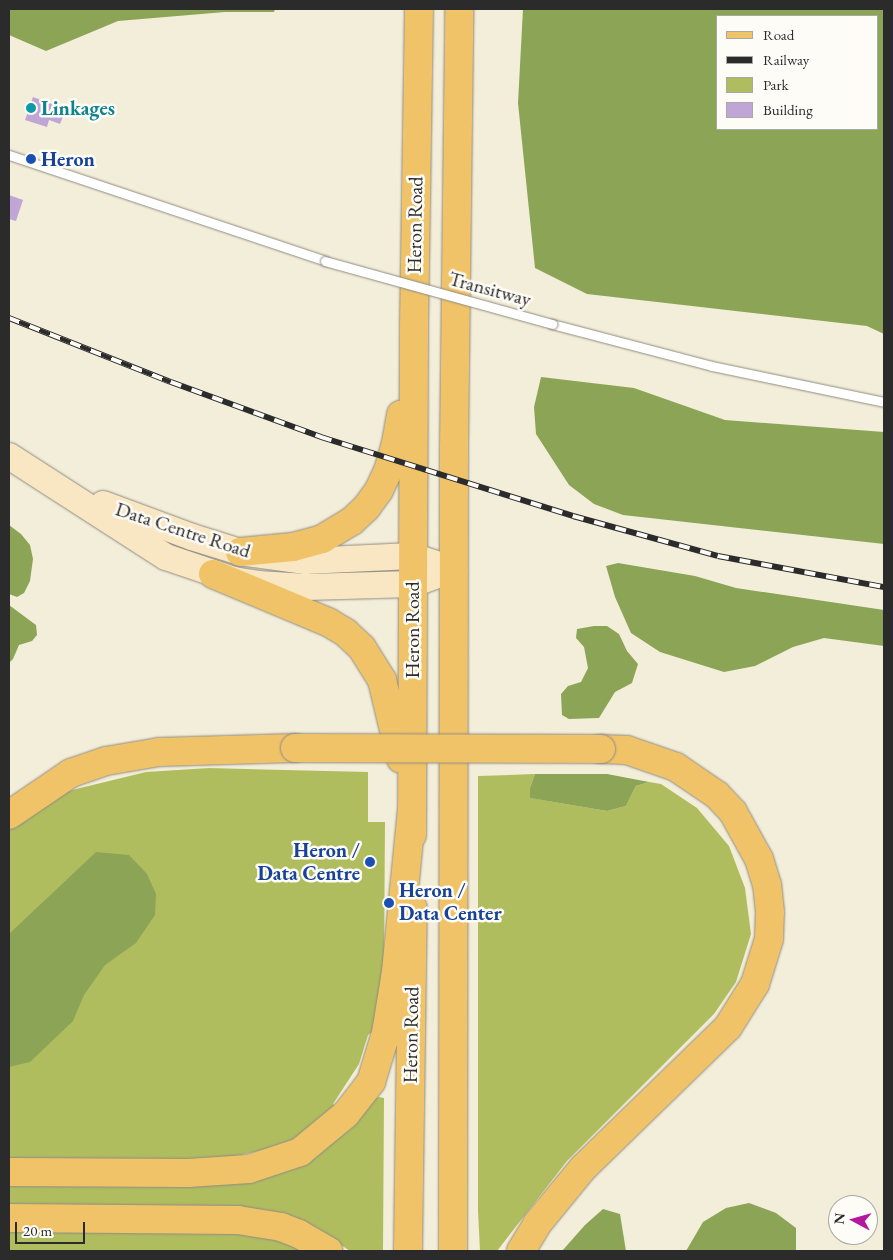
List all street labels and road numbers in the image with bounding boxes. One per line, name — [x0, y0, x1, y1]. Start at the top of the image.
street label: Heron Road — [402, 176, 428, 274]
street label: Transitway — [446, 267, 534, 311]
street label: Data Centre Road — [112, 497, 254, 563]
street label: Heron Road — [400, 582, 424, 678]
street label: Heron Road — [398, 986, 424, 1084]

